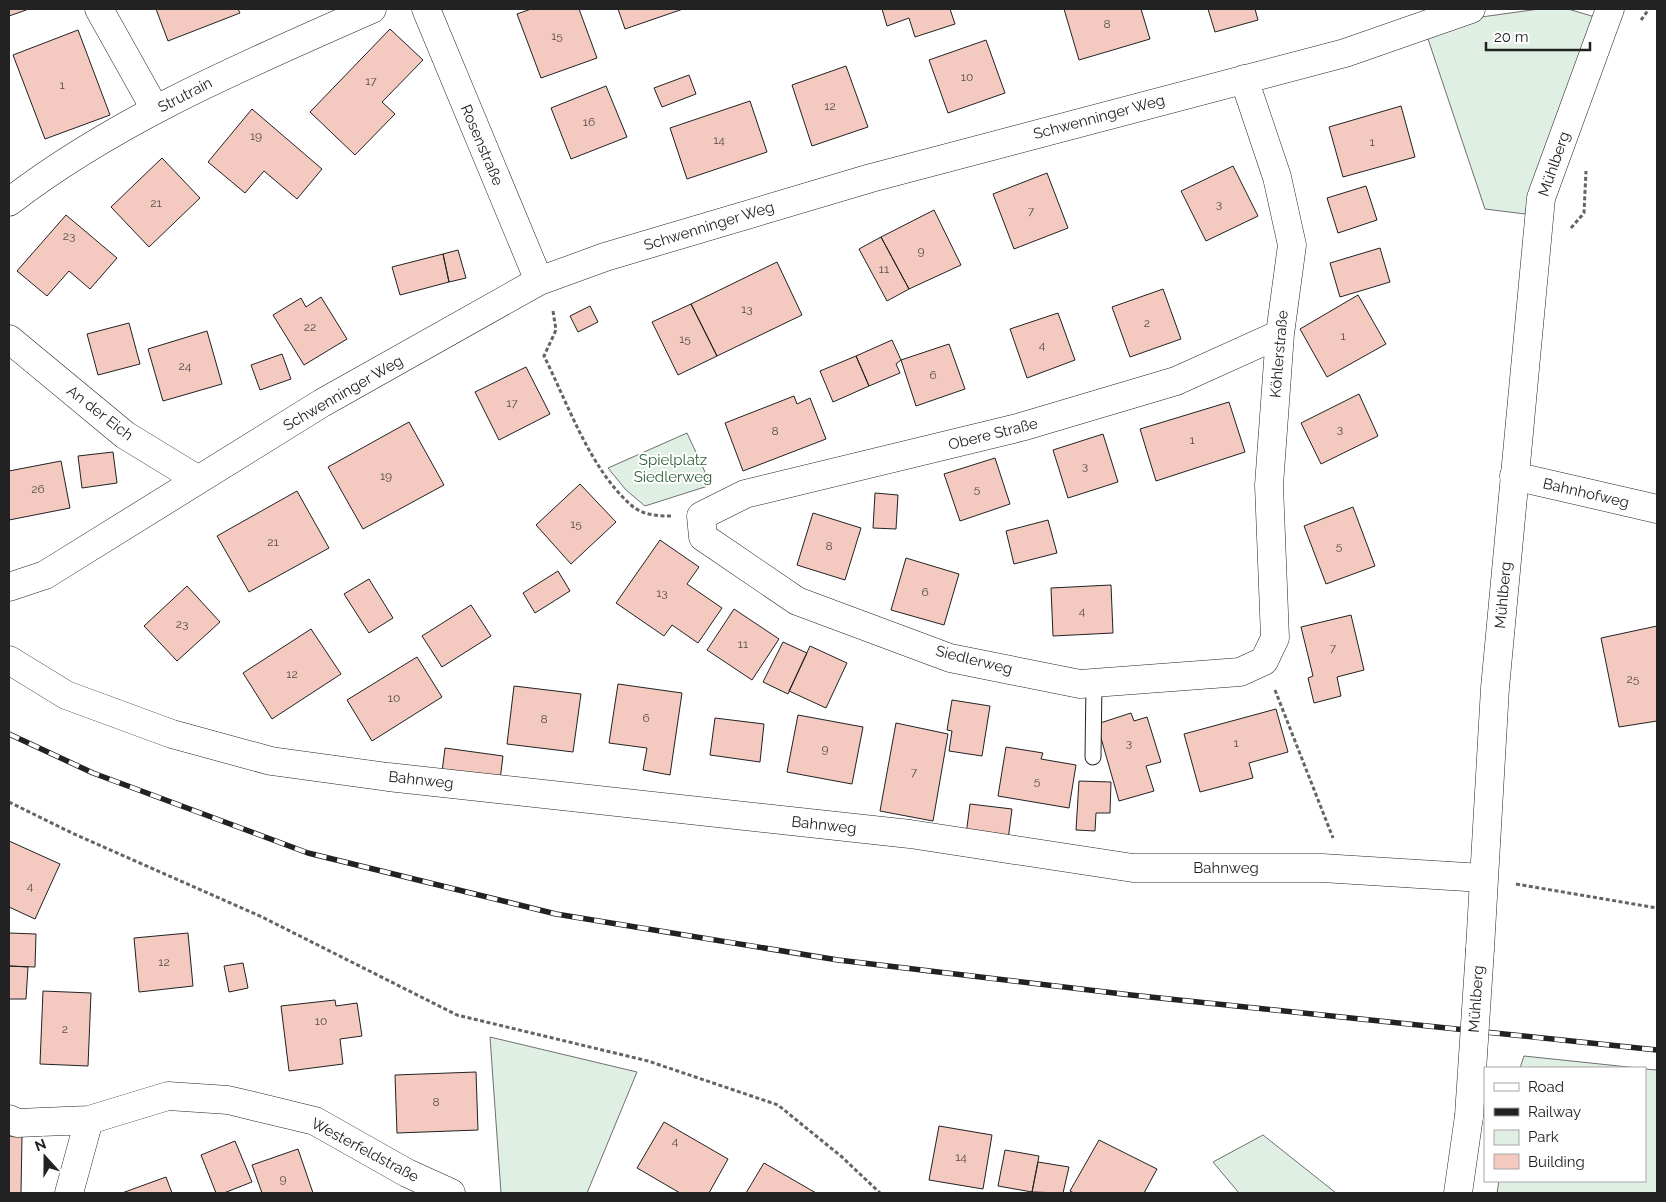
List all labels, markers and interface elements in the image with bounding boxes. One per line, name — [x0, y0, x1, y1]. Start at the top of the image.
house number: 8 — [1103, 17, 1111, 31]
scale bar — [1486, 20, 1590, 52]
text: 20 m — [1494, 28, 1529, 46]
house number: 15 — [551, 29, 563, 43]
house number: 10 — [961, 70, 973, 84]
street label: Strutrain — [155, 74, 215, 116]
house number: 17 — [365, 74, 377, 88]
house number: 1 — [59, 78, 65, 92]
street label: Schwenninger Weg — [1031, 91, 1167, 143]
house number: 12 — [824, 99, 836, 113]
street label: Rosenstraße — [457, 102, 507, 188]
house number: 16 — [583, 115, 595, 129]
house number: 19 — [250, 129, 262, 143]
street label: Mühlberg — [1535, 129, 1573, 199]
house number: 14 — [713, 133, 725, 147]
house number: 1 — [1369, 135, 1375, 149]
house number: 21 — [150, 196, 162, 210]
house number: 3 — [1216, 197, 1222, 211]
street label: Schwenninger Weg — [642, 198, 776, 254]
house number: 7 — [1028, 204, 1035, 218]
house number: 23 — [63, 229, 75, 243]
house number: 9 — [917, 244, 925, 258]
house number: 11 — [879, 262, 889, 276]
house number: 13 — [741, 302, 753, 316]
street label: Köhlerstraße — [1266, 309, 1292, 399]
house number: 2 — [1144, 316, 1150, 330]
house number: 22 — [304, 320, 316, 334]
house number: 1 — [1340, 329, 1346, 343]
house number: 15 — [679, 332, 691, 346]
house number: 4 — [1039, 338, 1046, 352]
street label: Schwenninger Weg — [280, 351, 406, 435]
house number: 24 — [179, 359, 192, 373]
house number: 6 — [929, 368, 937, 382]
street label: An der Eich — [63, 382, 137, 444]
house number: 17 — [506, 396, 518, 410]
street label: Obere Straße — [946, 414, 1040, 454]
house number: 3 — [1337, 422, 1343, 436]
house number: 8 — [771, 424, 779, 438]
house number: 1 — [1189, 433, 1195, 447]
park label: Spielplatz Siedlerweg — [634, 451, 712, 486]
house number: 3 — [1082, 459, 1088, 473]
house number: 19 — [380, 469, 392, 483]
street label: Bahnhofweg — [1541, 474, 1631, 512]
house number: 26 — [31, 482, 45, 496]
house number: 5 — [974, 482, 981, 496]
house number: 15 — [570, 517, 582, 531]
house number: 21 — [267, 535, 279, 549]
house number: 8 — [825, 539, 833, 553]
house number: 5 — [1336, 539, 1343, 553]
street label: Mühlberg — [1491, 561, 1515, 629]
house number: 6 — [921, 585, 929, 599]
house number: 13 — [656, 586, 668, 600]
house number: 4 — [1079, 604, 1086, 618]
house number: 23 — [176, 617, 188, 631]
house number: 11 — [738, 637, 748, 651]
house number: 7 — [1330, 641, 1337, 655]
street label: Siedlerweg — [934, 642, 1014, 678]
house number: 12 — [286, 667, 298, 681]
house number: 25 — [1627, 672, 1640, 686]
house number: 10 — [388, 691, 400, 705]
house number: 6 — [642, 711, 650, 725]
house number: 8 — [540, 712, 548, 726]
house number: 3 — [1126, 736, 1132, 750]
house number: 1 — [1233, 736, 1239, 750]
house number: 9 — [821, 742, 829, 756]
house number: 7 — [911, 765, 918, 779]
street label: Bahnweg — [387, 768, 455, 792]
house number: 5 — [1034, 774, 1041, 788]
street label: Bahnweg — [790, 813, 858, 837]
street label: Bahnweg — [1193, 859, 1259, 877]
house number: 4 — [27, 879, 34, 893]
house number: 12 — [158, 955, 170, 969]
street label: Mühlberg — [1465, 965, 1487, 1033]
house number: 10 — [315, 1014, 327, 1028]
house number: 2 — [62, 1022, 68, 1036]
legend — [1484, 1067, 1646, 1182]
text: Road — [1528, 1078, 1564, 1096]
house number: 8 — [432, 1095, 440, 1109]
text: Railway — [1528, 1103, 1581, 1121]
street label: Westerfeldstraße — [308, 1114, 422, 1186]
text: Park — [1528, 1128, 1559, 1146]
north arrow — [20, 1132, 70, 1182]
house number: 4 — [672, 1134, 679, 1148]
text: N — [32, 1135, 48, 1154]
house number: 14 — [955, 1150, 967, 1164]
text: Building — [1528, 1153, 1585, 1171]
house number: 9 — [279, 1172, 287, 1186]

